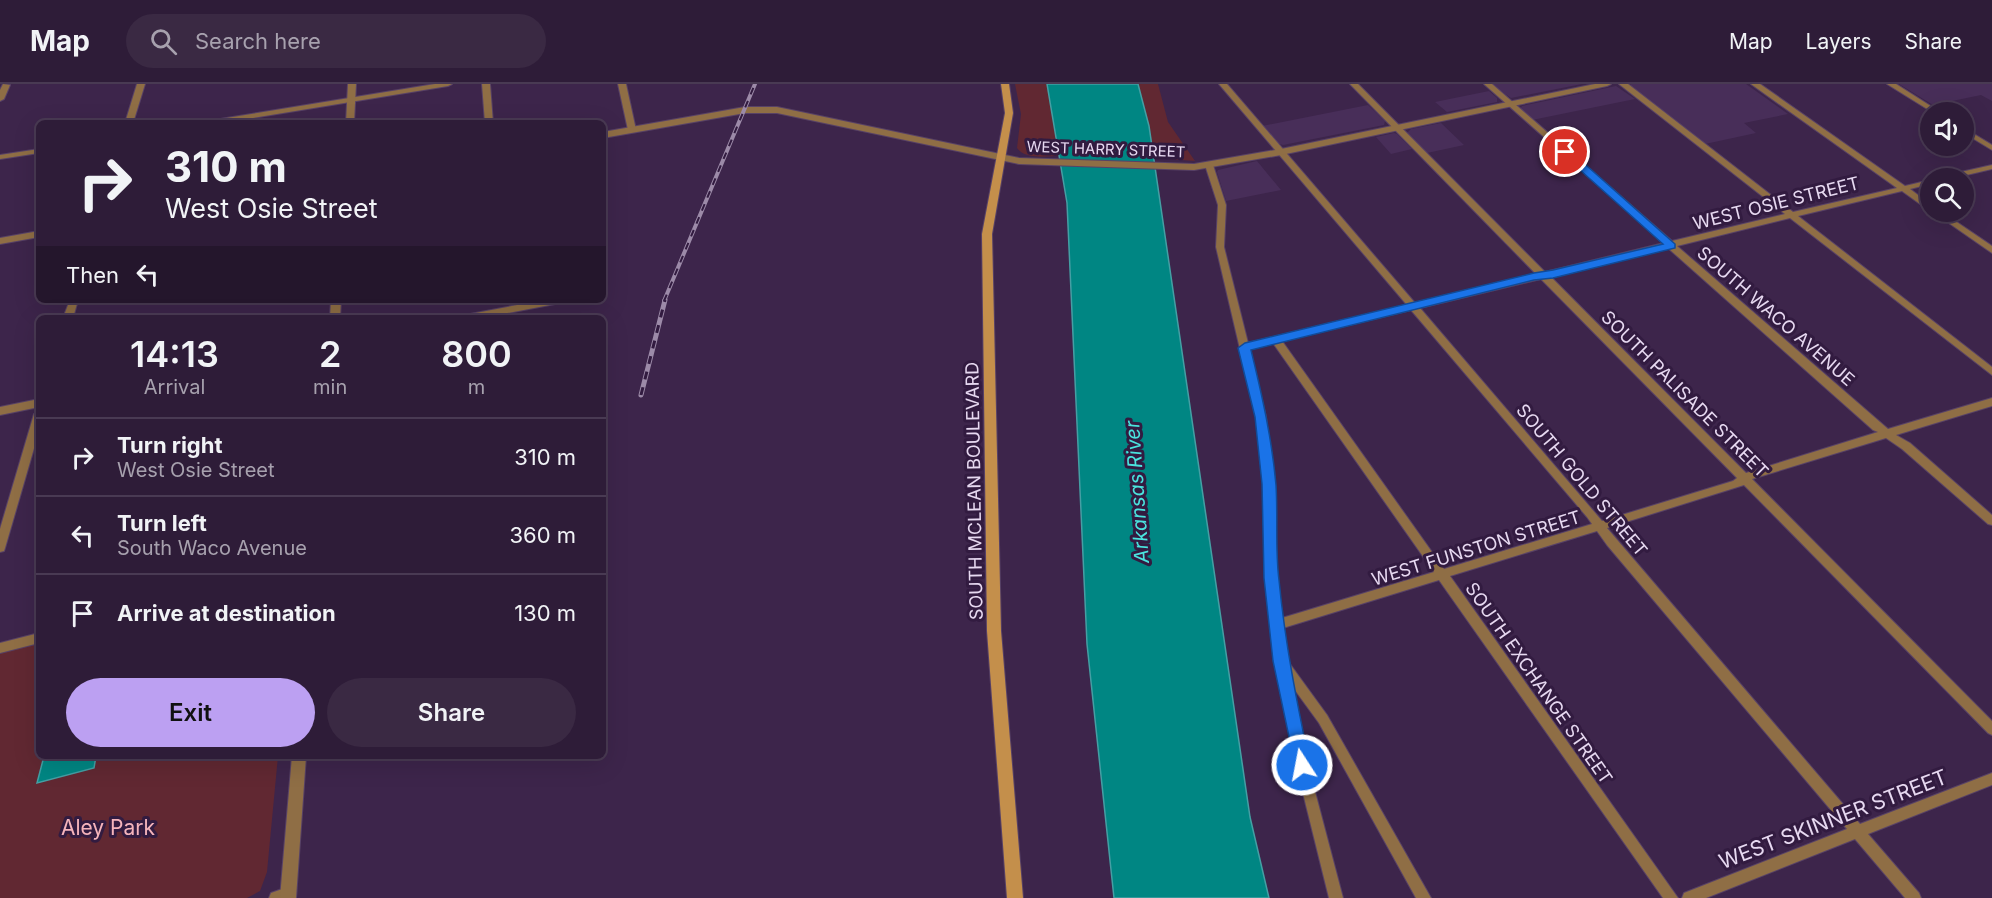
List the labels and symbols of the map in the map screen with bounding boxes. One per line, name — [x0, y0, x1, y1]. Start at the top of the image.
pin — [1539, 126, 1590, 177]
street label: WEST HARRY STREET — [1026, 137, 1186, 161]
street label: WEST OSIE STREET — [1691, 172, 1861, 234]
street label: SOUTH WACO AVENUE — [1693, 242, 1859, 390]
street label: SOUTH PALISADE STREET — [1597, 306, 1773, 482]
street label: SOUTH MCLEAN BOULEVARD — [961, 362, 987, 620]
street label: SOUTH GOLD STREET — [1512, 400, 1652, 560]
water label: Arkansas River — [1120, 419, 1154, 565]
street label: WEST FUNSTON STREET — [1369, 506, 1583, 590]
street label: SOUTH EXCHANGE STREET — [1461, 578, 1617, 788]
position arrow — [1270, 733, 1334, 797]
street label: WEST SKINNER STREET — [1715, 764, 1951, 874]
park label: Aley Park — [61, 815, 156, 840]

